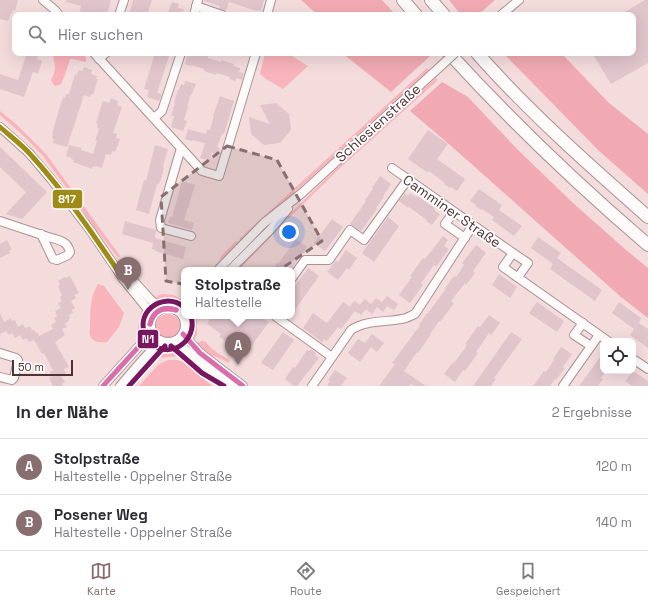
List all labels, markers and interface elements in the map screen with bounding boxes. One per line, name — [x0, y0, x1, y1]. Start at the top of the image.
search box — [12, 12, 636, 56]
icon: search — [26, 23, 48, 45]
text: Hier suchen — [58, 25, 143, 44]
street label: Schlesienstraße — [332, 80, 424, 166]
street label: Camminer Straße — [400, 171, 504, 251]
line badge: 817 — [52, 189, 83, 209]
text: 817 — [58, 192, 76, 206]
your location — [279, 222, 299, 242]
pin: B — [115, 257, 141, 290]
popup — [181, 267, 295, 319]
text: Stolpstraße — [195, 275, 281, 294]
text: Haltestelle — [195, 294, 262, 311]
line badge: N1 — [137, 329, 159, 349]
text: N1 — [142, 332, 154, 346]
pin: A — [225, 332, 251, 365]
map controls — [600, 338, 636, 374]
button: locate — [600, 338, 636, 374]
scale bar — [12, 358, 73, 377]
text: 50 m — [18, 360, 44, 374]
text: In der Nähe — [16, 401, 108, 423]
text: 2 Ergebnisse — [552, 404, 632, 421]
text: Stolpstraße — [54, 449, 140, 468]
text: A — [25, 458, 33, 475]
text: 120 m — [596, 458, 632, 475]
text: Haltestelle · Oppelner Straße — [54, 468, 232, 485]
text: Posener Weg — [54, 505, 148, 524]
text: B — [25, 514, 33, 531]
text: 140 m — [596, 514, 632, 531]
text: Haltestelle · Oppelner Straße — [54, 524, 232, 541]
tab: Karte — [87, 560, 116, 598]
tab: Route — [290, 560, 322, 598]
tab: Gespeichert — [496, 560, 561, 598]

